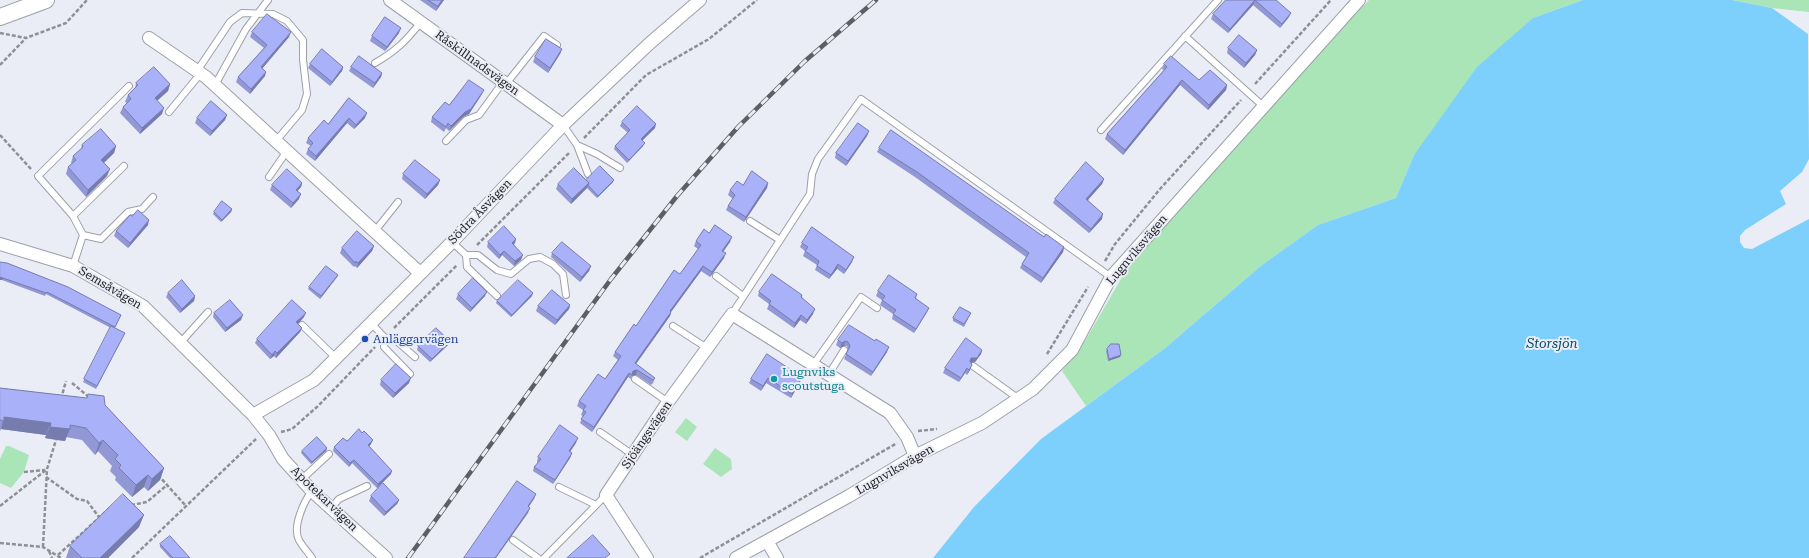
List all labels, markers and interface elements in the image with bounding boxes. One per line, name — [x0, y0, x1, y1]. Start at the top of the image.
street label: Råskillnadsvägen — [432, 28, 522, 98]
street label: Södra Åsvägen — [445, 176, 515, 248]
street label: Lugnviksvägen — [1103, 212, 1171, 288]
street label: Semsåvägen — [76, 264, 144, 312]
place label: Anläggarvägen — [373, 332, 458, 346]
marker: Anläggarvägen — [360, 334, 370, 344]
water label: Storsjön — [1526, 336, 1578, 352]
place label: Lugnviks scoutstuga — [782, 365, 844, 393]
marker: Lugnviks scoutstuga — [769, 374, 779, 384]
street label: Sjöängsvägen — [619, 398, 675, 472]
street label: Lugnviksvägen — [854, 442, 936, 498]
street label: Apotekarvägen — [288, 464, 360, 534]

